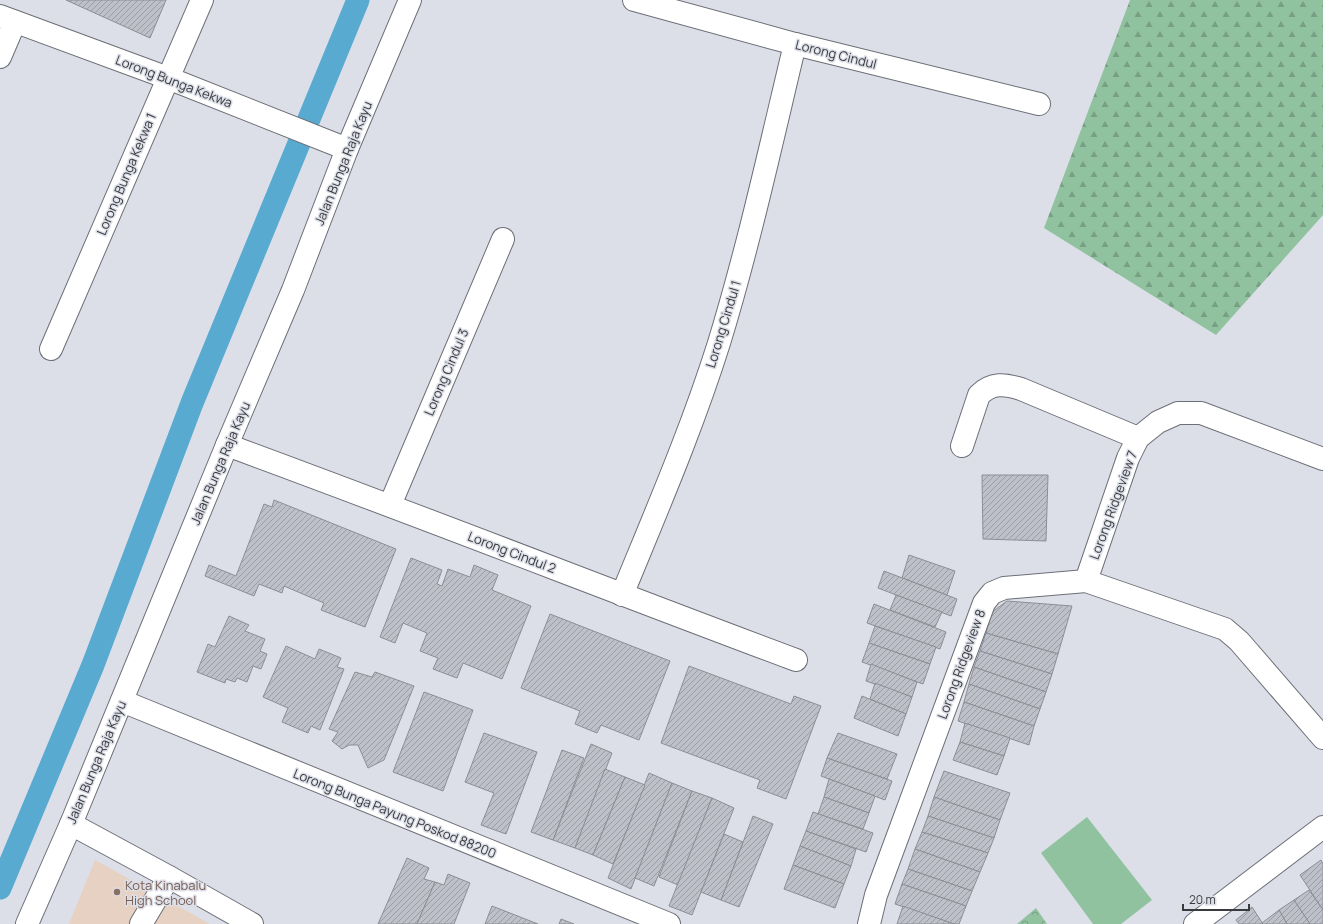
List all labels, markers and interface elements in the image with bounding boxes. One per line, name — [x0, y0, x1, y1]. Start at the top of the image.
street label: Lorong Cindul — [794, 35, 878, 73]
street label: Lorong Bunga Kekwa — [113, 50, 235, 112]
street label: Jalan Bunga Raja Kayu — [310, 98, 376, 228]
street label: Lorong Bunga Kekwa 1 — [92, 110, 160, 238]
street label: Lorong Cindul 1 — [701, 278, 745, 370]
street label: Lorong Cindul 3 — [420, 326, 472, 418]
street label: Jalan Bunga Raja Kayu — [186, 399, 254, 527]
street label: Lorong Ridgeview 7 — [1085, 448, 1141, 562]
street label: Lorong Cindul 2 — [465, 527, 559, 577]
street label: Lorong Ridgeview 8 — [933, 607, 989, 721]
street label: Jalan Bunga Raja Kayu — [62, 698, 130, 826]
street label: Lorong Bunga Payung Poskod 88200 — [291, 764, 499, 862]
place label: Kota Kinabalu High School — [125, 876, 206, 909]
scale bar — [1183, 886, 1249, 912]
marker: Kota Kinabalu High School — [112, 887, 122, 897]
text: 20 m — [1189, 891, 1216, 908]

